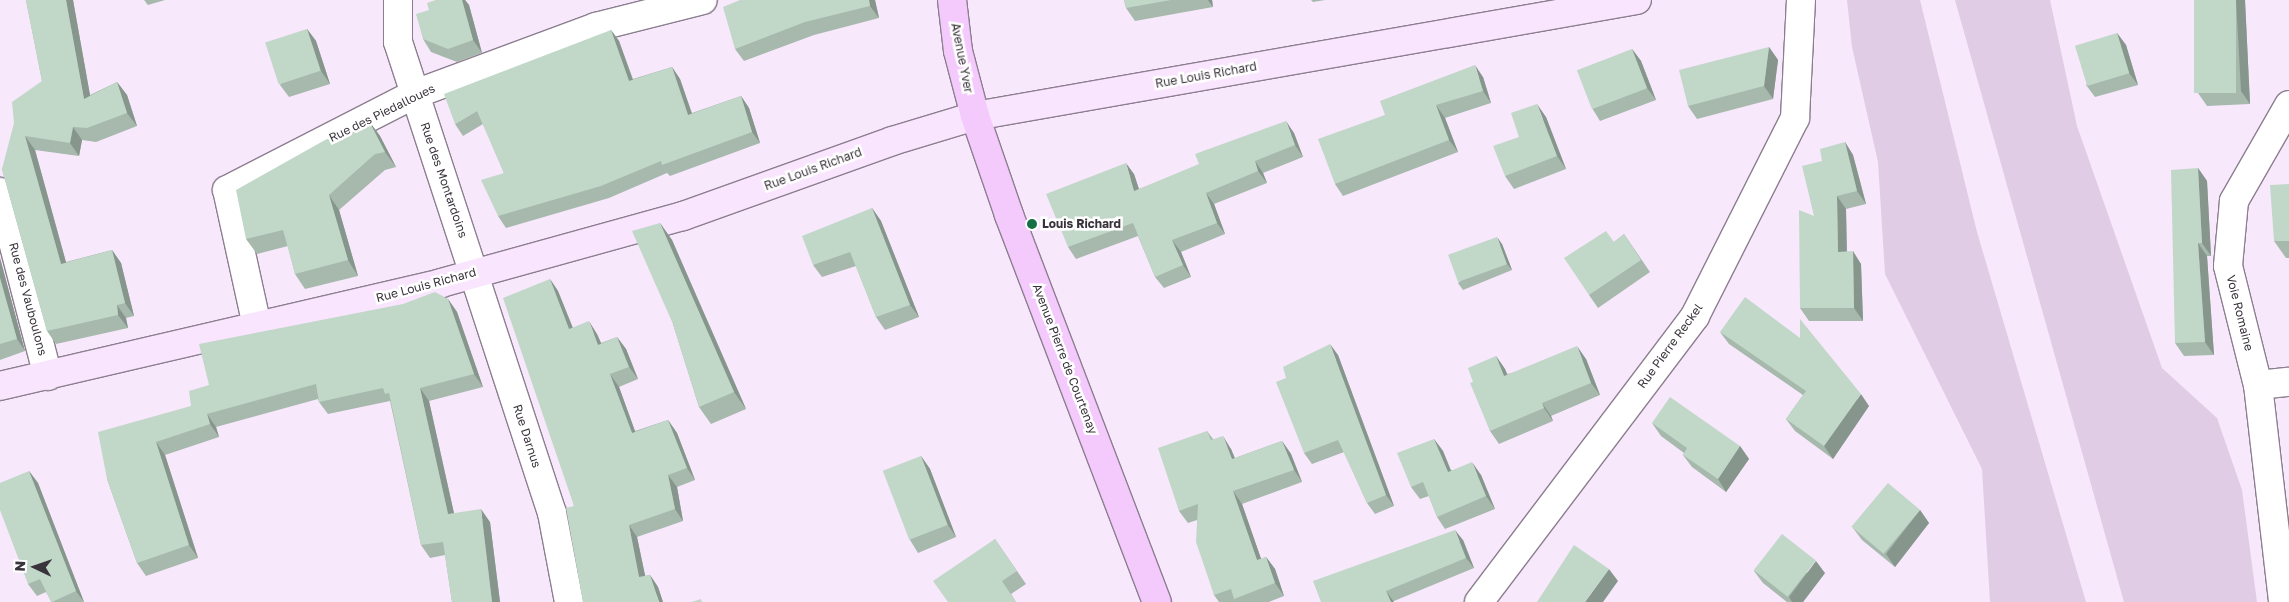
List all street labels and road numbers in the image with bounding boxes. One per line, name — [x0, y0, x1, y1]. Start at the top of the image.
street label: Avenue Yver — [948, 22, 976, 94]
street label: Rue Louis Richard — [1154, 59, 1258, 91]
street label: Rue des Piedalloues — [327, 81, 437, 145]
street label: Rue des Montardoins — [417, 120, 471, 240]
street label: Rue Louis Richard — [762, 145, 864, 193]
street label: Rue des Vauboulons — [6, 241, 50, 357]
street label: Rue Louis Richard — [374, 265, 478, 305]
street label: Voie Romaine — [2224, 273, 2256, 353]
street label: Avenue Pierre de Courtenay — [1030, 282, 1100, 436]
street label: Rue Pierre Reckel — [1634, 301, 1706, 391]
street label: Rue Darnus — [510, 402, 544, 470]

